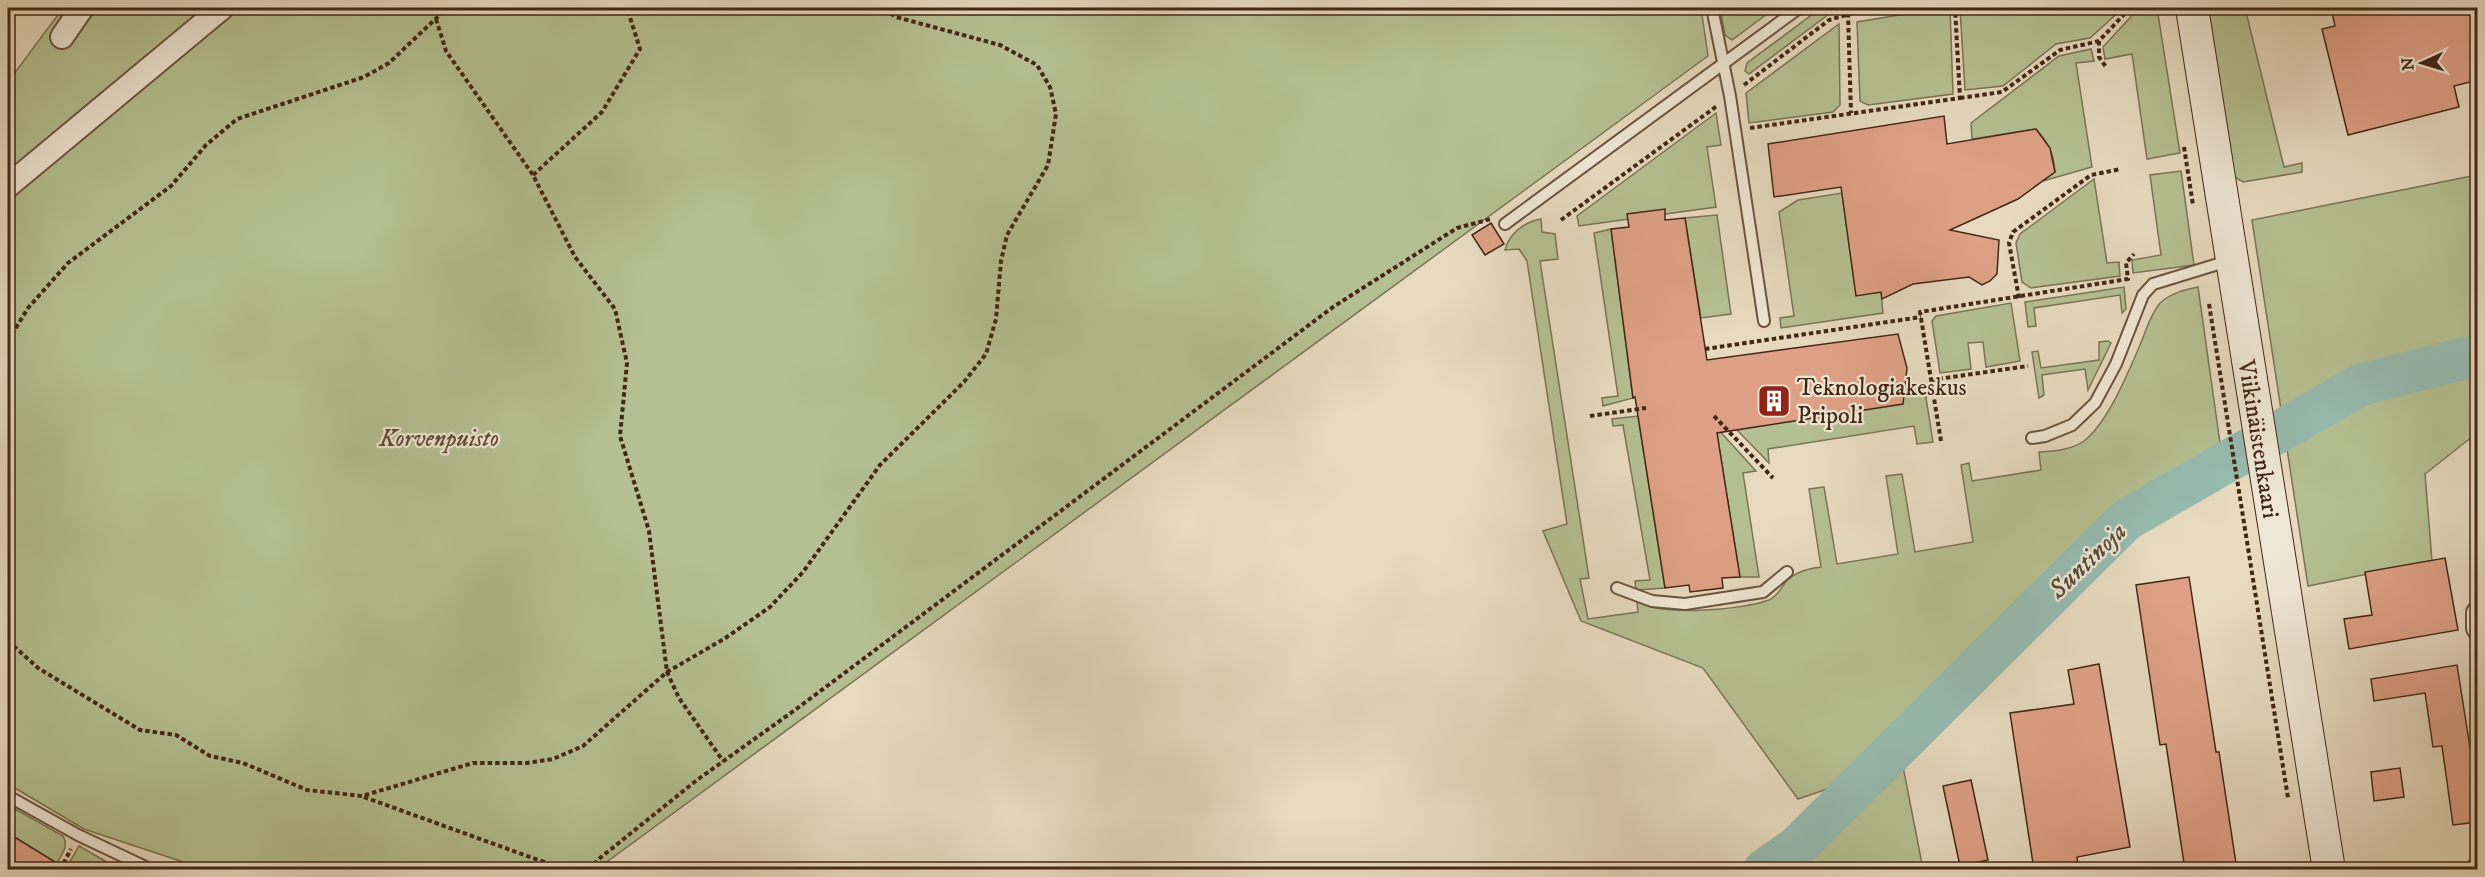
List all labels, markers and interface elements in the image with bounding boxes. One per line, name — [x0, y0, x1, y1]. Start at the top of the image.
north arrow — [2392, 33, 2452, 93]
text: N — [2398, 57, 2418, 71]
street label: Viikinäistenkaari — [2231, 357, 2285, 521]
place label: Teknologiakeskus Pripoli — [1797, 373, 1967, 431]
building icon: Teknologiakeskus Pripoli — [1756, 383, 1792, 419]
park label: Korvenpuisto — [378, 424, 499, 454]
water label: Suntinoja — [2041, 516, 2134, 607]

